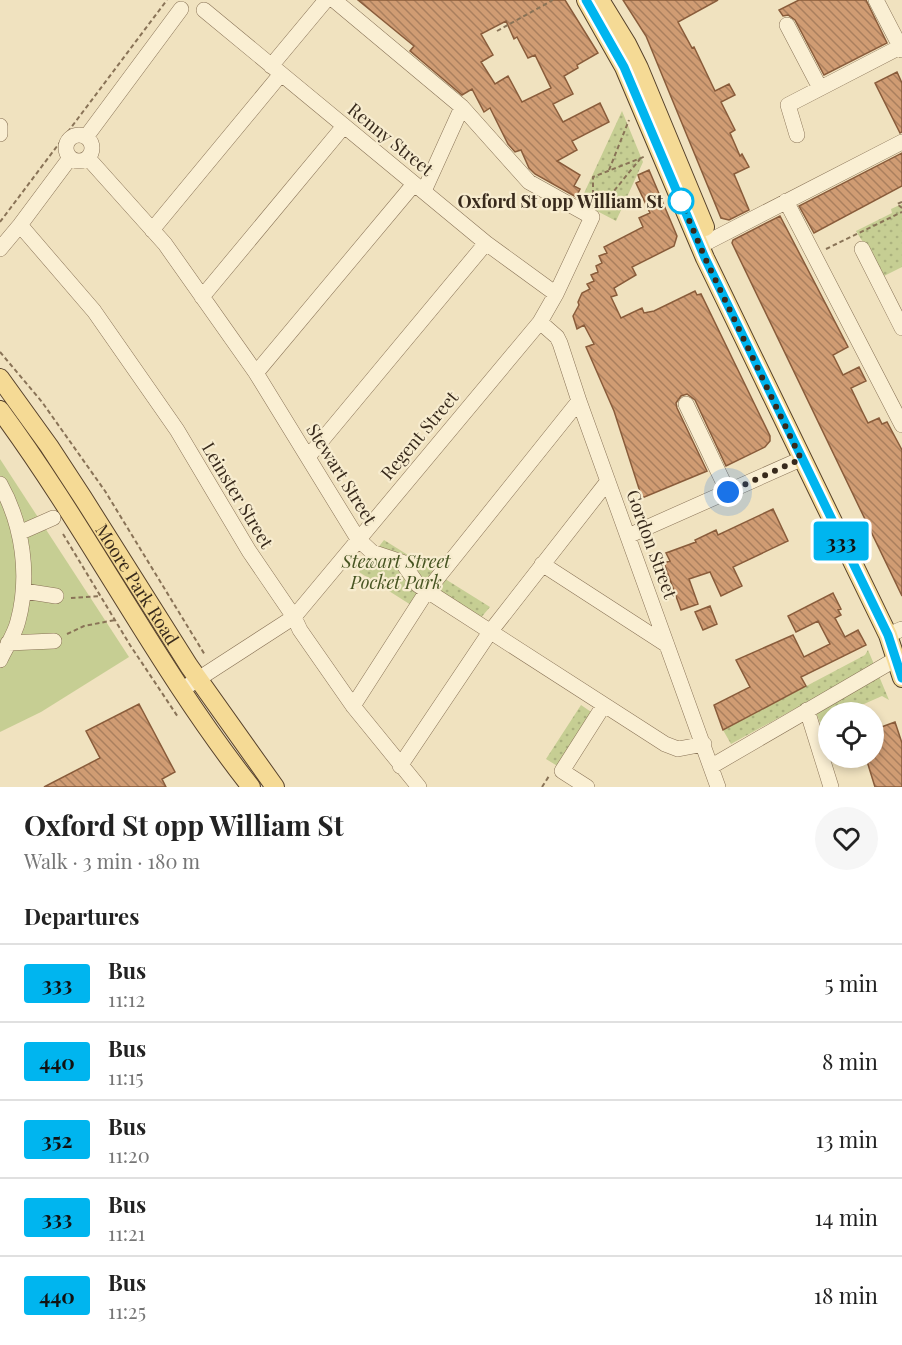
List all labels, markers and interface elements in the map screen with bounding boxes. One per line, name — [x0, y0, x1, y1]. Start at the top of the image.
street label: Renny Street — [343, 97, 439, 181]
marker: Oxford St opp William St — [668, 188, 694, 214]
place label: Oxford St opp William St — [458, 189, 664, 213]
street label: Regent Street — [375, 385, 464, 484]
street label: Stewart Street — [301, 419, 383, 530]
street label: Leinster Street — [197, 438, 279, 553]
your location — [713, 477, 743, 507]
street label: Gordon Street — [621, 486, 683, 602]
street label: Moore Park Road — [90, 519, 185, 650]
line badge: 333 — [806, 522, 876, 560]
text: 333 — [826, 527, 856, 555]
park label: Stewart Street Pocket Park — [341, 549, 451, 594]
map controls — [818, 702, 884, 768]
button: locate — [818, 702, 884, 768]
text: Oxford St opp William St — [24, 806, 344, 843]
button: heart — [815, 807, 878, 870]
text: Walk · 3 min · 180 m — [24, 847, 200, 874]
text: Departures — [24, 901, 139, 931]
text: Bus — [108, 955, 146, 985]
text: 5 min — [825, 968, 878, 998]
text: 333 — [42, 969, 72, 997]
text: 11:12 — [108, 985, 145, 1012]
text: Bus — [108, 1033, 146, 1063]
text: 8 min — [822, 1046, 878, 1076]
text: 440 — [39, 1047, 75, 1075]
text: 11:15 — [108, 1063, 144, 1090]
text: Bus — [108, 1111, 146, 1141]
text: 13 min — [816, 1124, 878, 1154]
text: 352 — [42, 1125, 72, 1153]
text: 11:20 — [108, 1141, 150, 1168]
text: Bus — [108, 1189, 146, 1219]
text: 14 min — [814, 1202, 878, 1232]
text: 333 — [42, 1203, 72, 1231]
text: 11:21 — [108, 1219, 145, 1246]
text: Bus — [108, 1267, 146, 1297]
text: 18 min — [814, 1280, 878, 1310]
text: 440 — [39, 1281, 75, 1309]
text: 11:25 — [108, 1297, 146, 1324]

